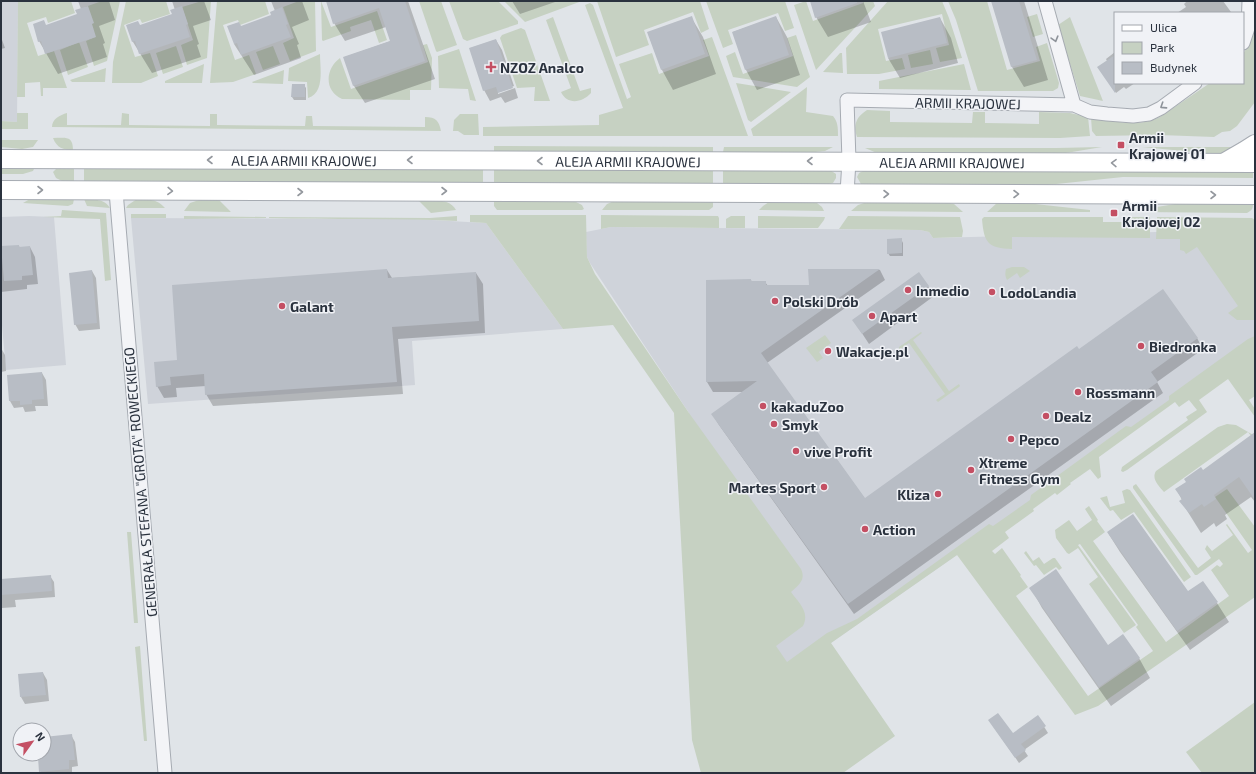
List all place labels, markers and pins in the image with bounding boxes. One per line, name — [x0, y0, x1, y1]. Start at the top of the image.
place label: NZOZ Analco — [500, 59, 584, 76]
marker: NZOZ Analco — [485, 61, 497, 73]
place label: Armii Krajowej 01 — [1129, 129, 1205, 162]
marker: Armii Krajowej 01 — [1116, 140, 1126, 150]
place label: Armii Krajowej 02 — [1122, 197, 1200, 230]
marker: Armii Krajowej 02 — [1109, 208, 1119, 218]
place label: Inmedio — [916, 282, 969, 299]
place label: LodoLandia — [1000, 284, 1076, 301]
marker: Inmedio — [903, 285, 913, 295]
marker: LodoLandia — [987, 287, 997, 297]
place label: Polski Drób — [783, 293, 859, 310]
marker: Polski Drób — [770, 296, 780, 306]
place label: Galant — [290, 298, 334, 315]
marker: Galant — [277, 301, 287, 311]
place label: Apart — [880, 308, 917, 325]
marker: Apart — [867, 311, 877, 321]
place label: Biedronka — [1149, 338, 1216, 355]
marker: Biedronka — [1136, 341, 1146, 351]
place label: Wakacje.pl — [836, 343, 909, 360]
marker: Wakacje.pl — [823, 346, 833, 356]
place label: Rossmann — [1086, 384, 1155, 401]
marker: Rossmann — [1073, 387, 1083, 397]
place label: kakaduZoo — [771, 398, 844, 415]
marker: kakaduZoo — [758, 401, 768, 411]
place label: Dealz — [1054, 408, 1091, 425]
marker: Dealz — [1041, 411, 1051, 421]
place label: Smyk — [782, 416, 818, 433]
marker: Smyk — [769, 419, 779, 429]
place label: Pepco — [1019, 431, 1059, 448]
marker: Pepco — [1006, 434, 1016, 444]
place label: vive Profit — [804, 443, 873, 460]
marker: vive Profit — [791, 446, 801, 456]
place label: Xtreme Fitness Gym — [979, 454, 1060, 487]
marker: Xtreme Fitness Gym — [966, 465, 976, 475]
place label: Martes Sport — [729, 479, 816, 496]
marker: Martes Sport — [819, 482, 829, 492]
place label: Kliza — [897, 486, 930, 503]
marker: Kliza — [933, 489, 943, 499]
place label: Action — [873, 521, 916, 538]
marker: Action — [860, 524, 870, 534]

